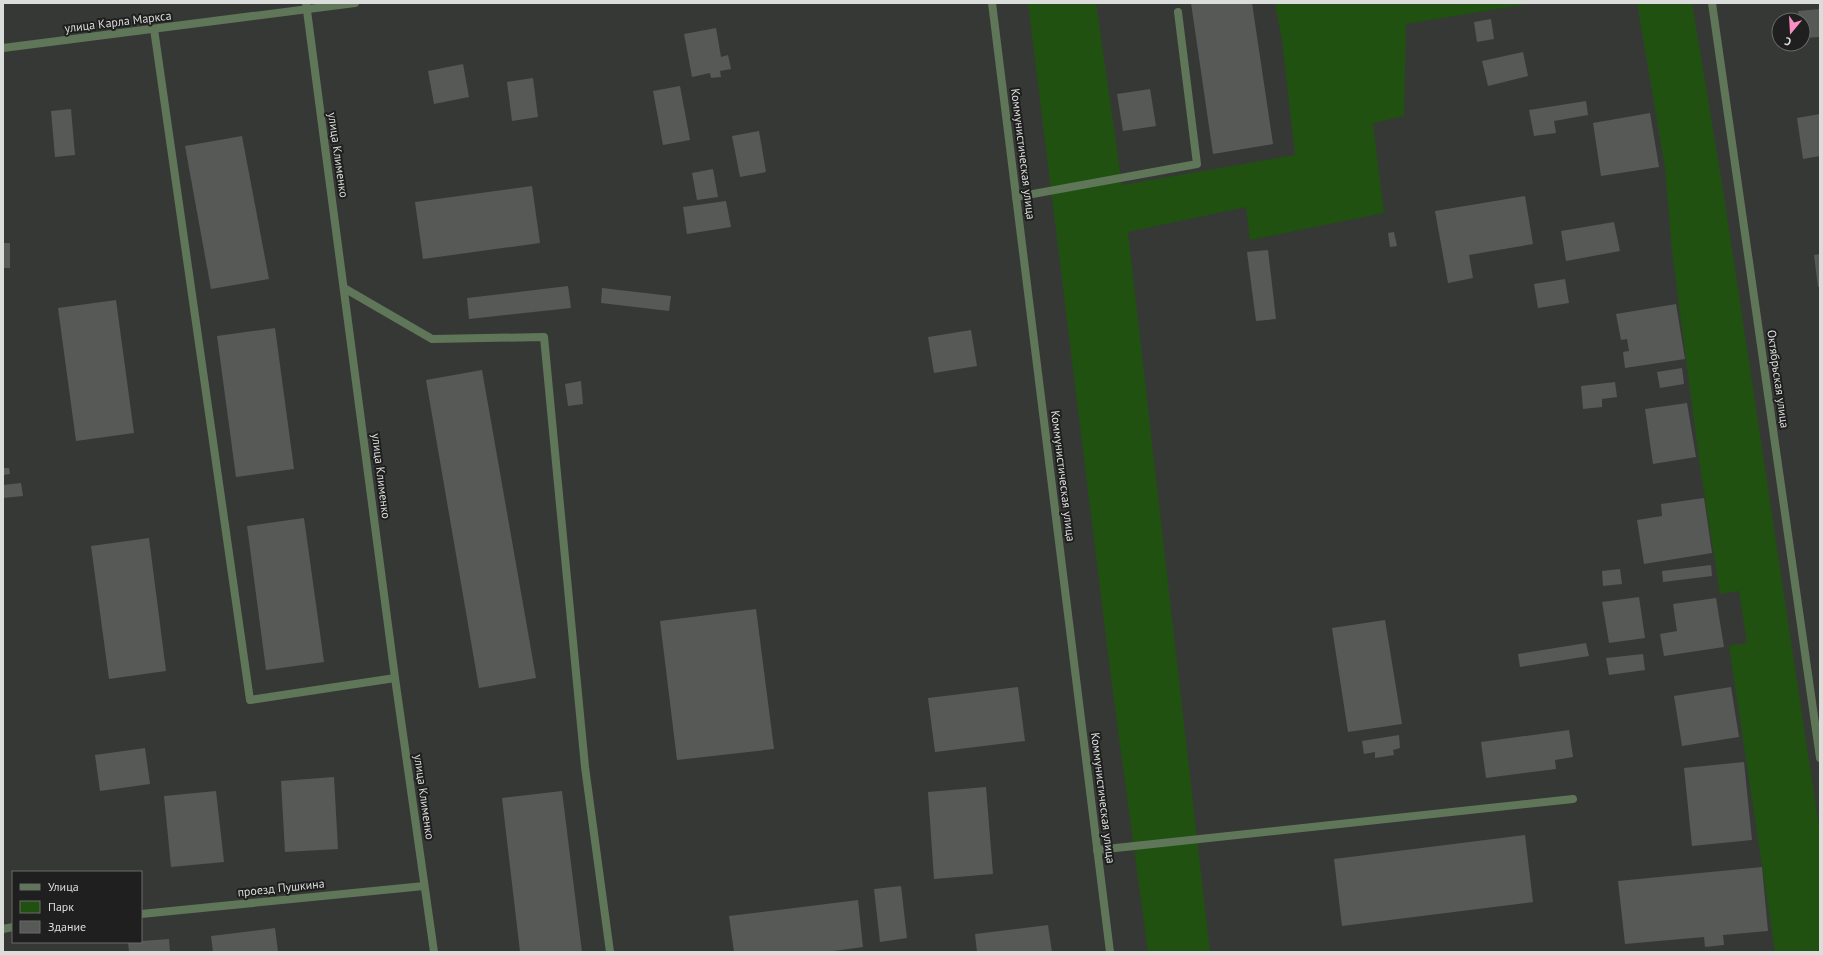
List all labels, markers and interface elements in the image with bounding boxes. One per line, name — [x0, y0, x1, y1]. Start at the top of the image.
street label: улица Карла Маркса — [64, 8, 172, 36]
north arrow — [1771, 12, 1811, 52]
text: С — [1783, 34, 1793, 49]
street label: Коммунистическая улица — [1008, 88, 1039, 220]
street label: улица Клименко — [325, 111, 352, 199]
street label: Октябрьская улица — [1764, 329, 1793, 429]
street label: Коммунистическая улица — [1048, 410, 1079, 542]
street label: улица Клименко — [369, 432, 394, 520]
street label: Коммунистическая улица — [1088, 732, 1119, 864]
street label: улица Клименко — [411, 753, 438, 841]
legend — [12, 871, 142, 943]
street label: проезд Пушкина — [237, 875, 325, 900]
text: Улица — [48, 879, 79, 894]
text: Парк — [48, 899, 74, 914]
text: Здание — [48, 919, 86, 934]

